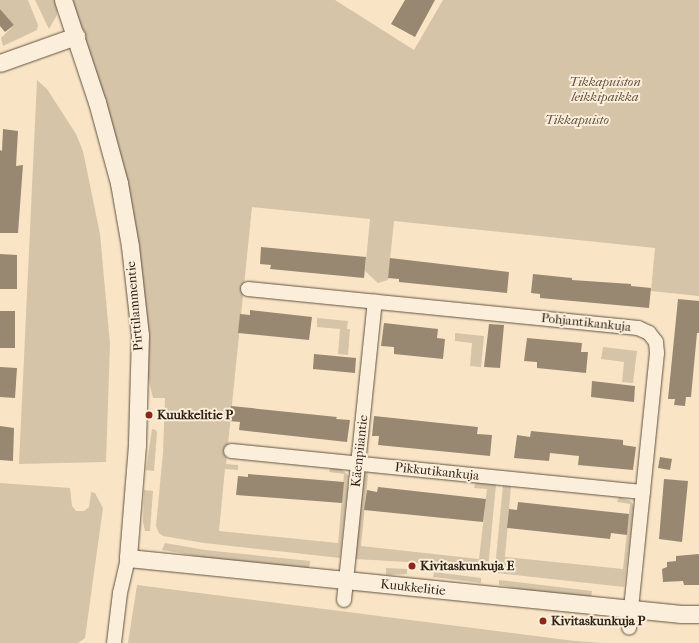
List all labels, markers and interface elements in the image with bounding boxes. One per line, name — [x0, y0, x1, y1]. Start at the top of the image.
park label: Tikkapuiston leikkipaikka — [569, 75, 641, 106]
park label: Tikkapuisto — [545, 112, 609, 128]
street label: Pirttilammentie — [123, 260, 147, 352]
street label: Pohjantikankuja — [540, 311, 632, 335]
place label: Kuukkelitie P — [157, 407, 233, 423]
marker: Kuukkelitie P — [144, 410, 154, 420]
street label: Käenpiiantie — [348, 414, 372, 488]
street label: Pikkutikankuja — [394, 460, 480, 484]
place label: Kivitaskunkuja E — [420, 558, 515, 574]
marker: Kivitaskunkuja E — [407, 561, 417, 571]
street label: Kuukkelitie — [380, 577, 446, 599]
place label: Kivitaskunkuja P — [551, 613, 645, 629]
marker: Kivitaskunkuja P — [538, 616, 548, 626]

